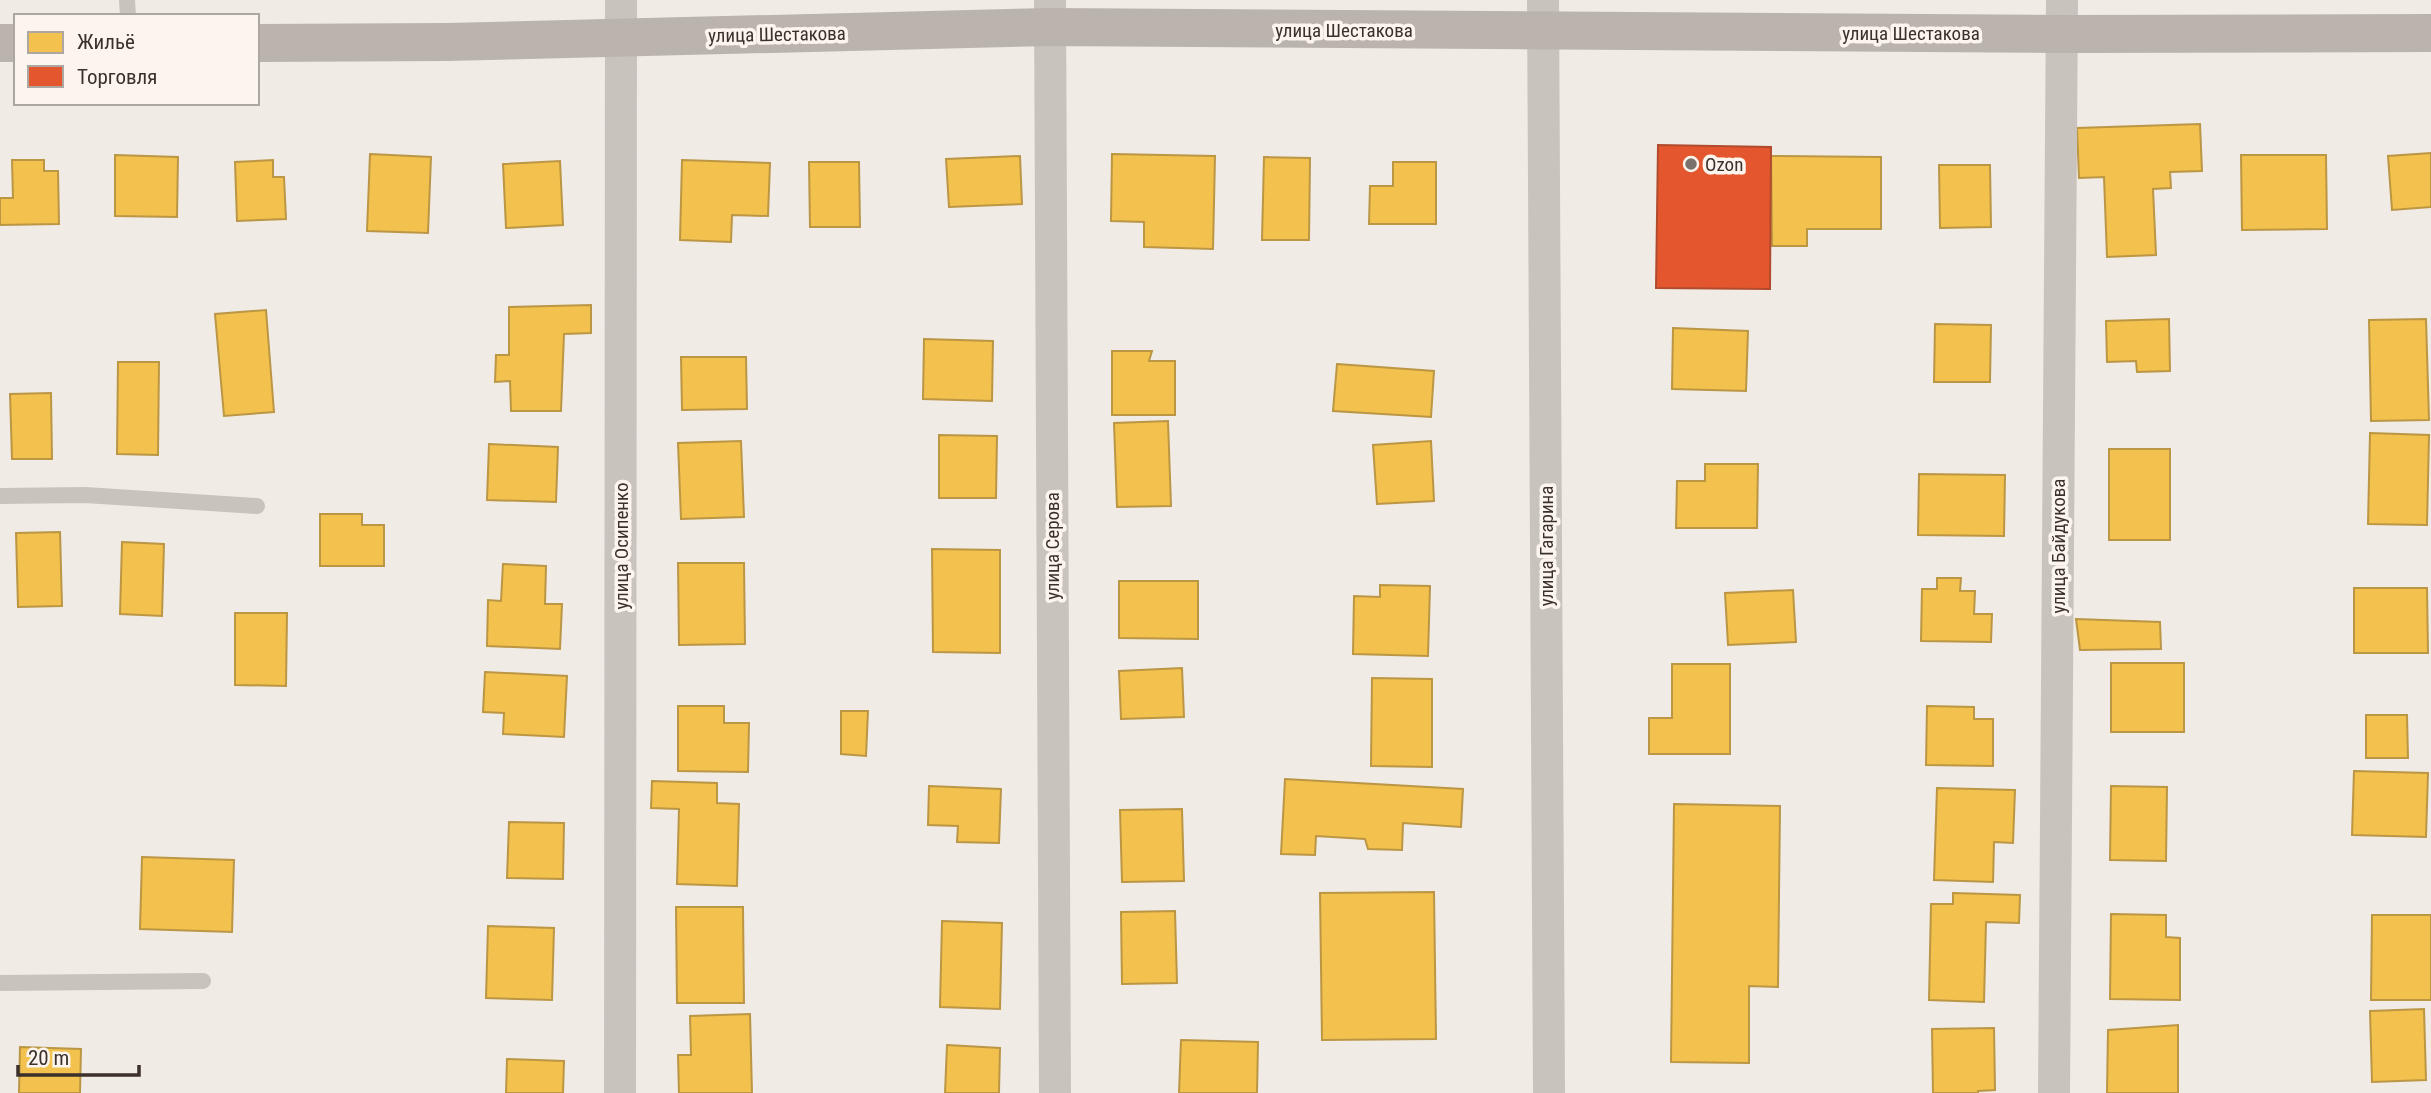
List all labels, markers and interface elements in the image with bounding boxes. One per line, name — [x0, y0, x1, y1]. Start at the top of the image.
legend — [14, 14, 259, 105]
street label: улица Шестакова — [1275, 19, 1413, 42]
street label: улица Шестакова — [708, 22, 846, 47]
street label: улица Шестакова — [1842, 22, 1980, 45]
text: Жильё — [77, 30, 135, 54]
text: Торговля — [77, 65, 157, 89]
place label: Ozon — [1705, 153, 1743, 176]
marker: Ozon — [1683, 156, 1699, 172]
street label: улица Байдукова — [2047, 479, 2070, 613]
street label: улица Осипенко — [610, 483, 633, 609]
street label: улица Гагарина — [1535, 486, 1558, 606]
street label: улица Серова — [1041, 492, 1064, 600]
scale bar — [18, 1034, 138, 1078]
text: 20 m — [28, 1046, 69, 1070]

